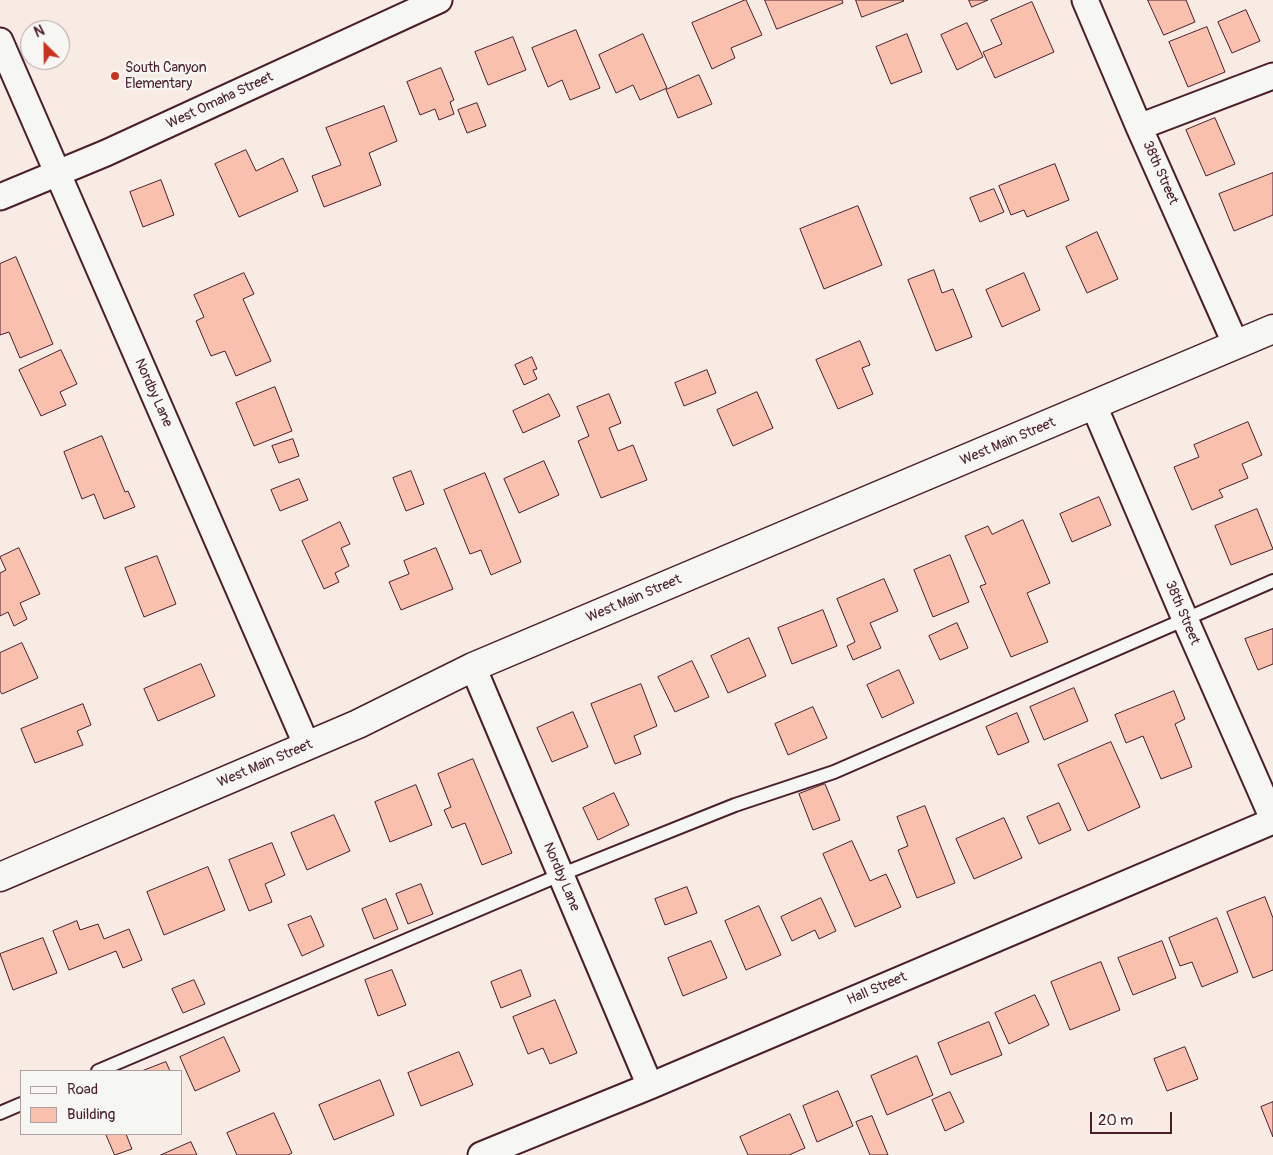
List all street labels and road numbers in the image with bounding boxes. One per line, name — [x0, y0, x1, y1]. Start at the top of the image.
street label: West Omaha Street — [164, 69, 276, 133]
street label: 38th Street — [1138, 138, 1182, 208]
street label: Nordby Lane — [130, 356, 176, 430]
street label: West Main Street — [958, 414, 1058, 470]
street label: West Main Street — [584, 571, 684, 627]
street label: 38th Street — [1161, 578, 1203, 648]
street label: West Main Street — [215, 736, 315, 792]
street label: Nordby Lane — [539, 840, 583, 914]
street label: Hall Street — [845, 969, 909, 1009]

